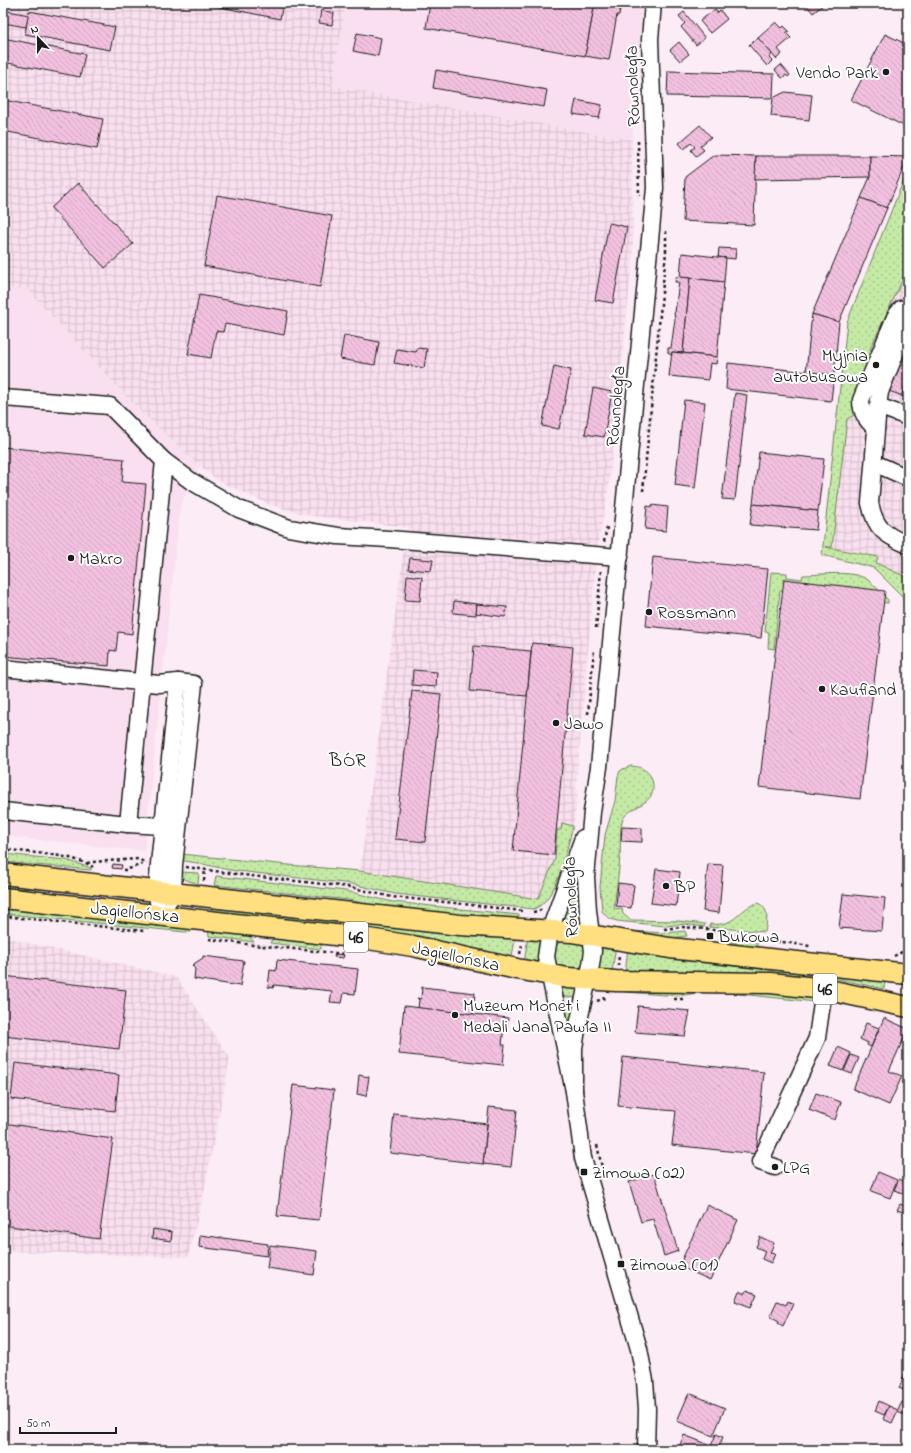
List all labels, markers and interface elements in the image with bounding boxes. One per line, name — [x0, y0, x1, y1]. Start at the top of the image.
north arrow — [18, 18, 58, 58]
text: N — [28, 21, 41, 38]
street label: Równoległa — [620, 45, 649, 127]
place label: Vendo Park — [795, 61, 878, 87]
marker: Vendo Park — [881, 67, 891, 77]
place label: Myjnia autobusowa — [773, 344, 868, 391]
marker: Myjnia autobusowa — [871, 360, 881, 370]
street label: Równoległa — [601, 365, 634, 448]
place label: Makro — [79, 547, 122, 573]
marker: Makro — [66, 553, 76, 563]
place label: Rossmann — [657, 601, 736, 627]
marker: Rossmann — [644, 607, 654, 617]
place label: Kaufland — [830, 678, 896, 704]
marker: Kaufland — [817, 684, 827, 694]
place label: Jawo — [564, 712, 604, 738]
marker: Jawo — [551, 718, 561, 728]
district label: BÓR — [328, 748, 367, 775]
street label: Równoległa — [558, 856, 587, 938]
place label: BP — [673, 875, 696, 901]
marker: BP — [661, 881, 671, 891]
street label: Jagiellońska — [89, 896, 180, 933]
road number: 46 — [344, 922, 368, 952]
place label: Bukowa — [717, 925, 779, 951]
marker: Bukowa — [705, 931, 715, 941]
street label: Jagiellońska — [409, 936, 502, 981]
road number: 46 — [813, 974, 837, 1004]
place label: Muzeum Monet i Medali Jana Pawła II — [463, 994, 611, 1041]
marker: Muzeum Monet i Medali Jana Pawła II — [450, 1010, 460, 1020]
place label: LPG — [783, 1156, 810, 1182]
place label: Zimowa (02) — [592, 1161, 684, 1187]
marker: LPG — [770, 1162, 780, 1172]
marker: Zimowa (02) — [579, 1167, 589, 1177]
place label: Zimowa (01) — [629, 1253, 718, 1279]
marker: Zimowa (01) — [616, 1259, 626, 1269]
scale bar — [20, 1409, 116, 1435]
text: 50 m — [26, 1415, 50, 1433]

